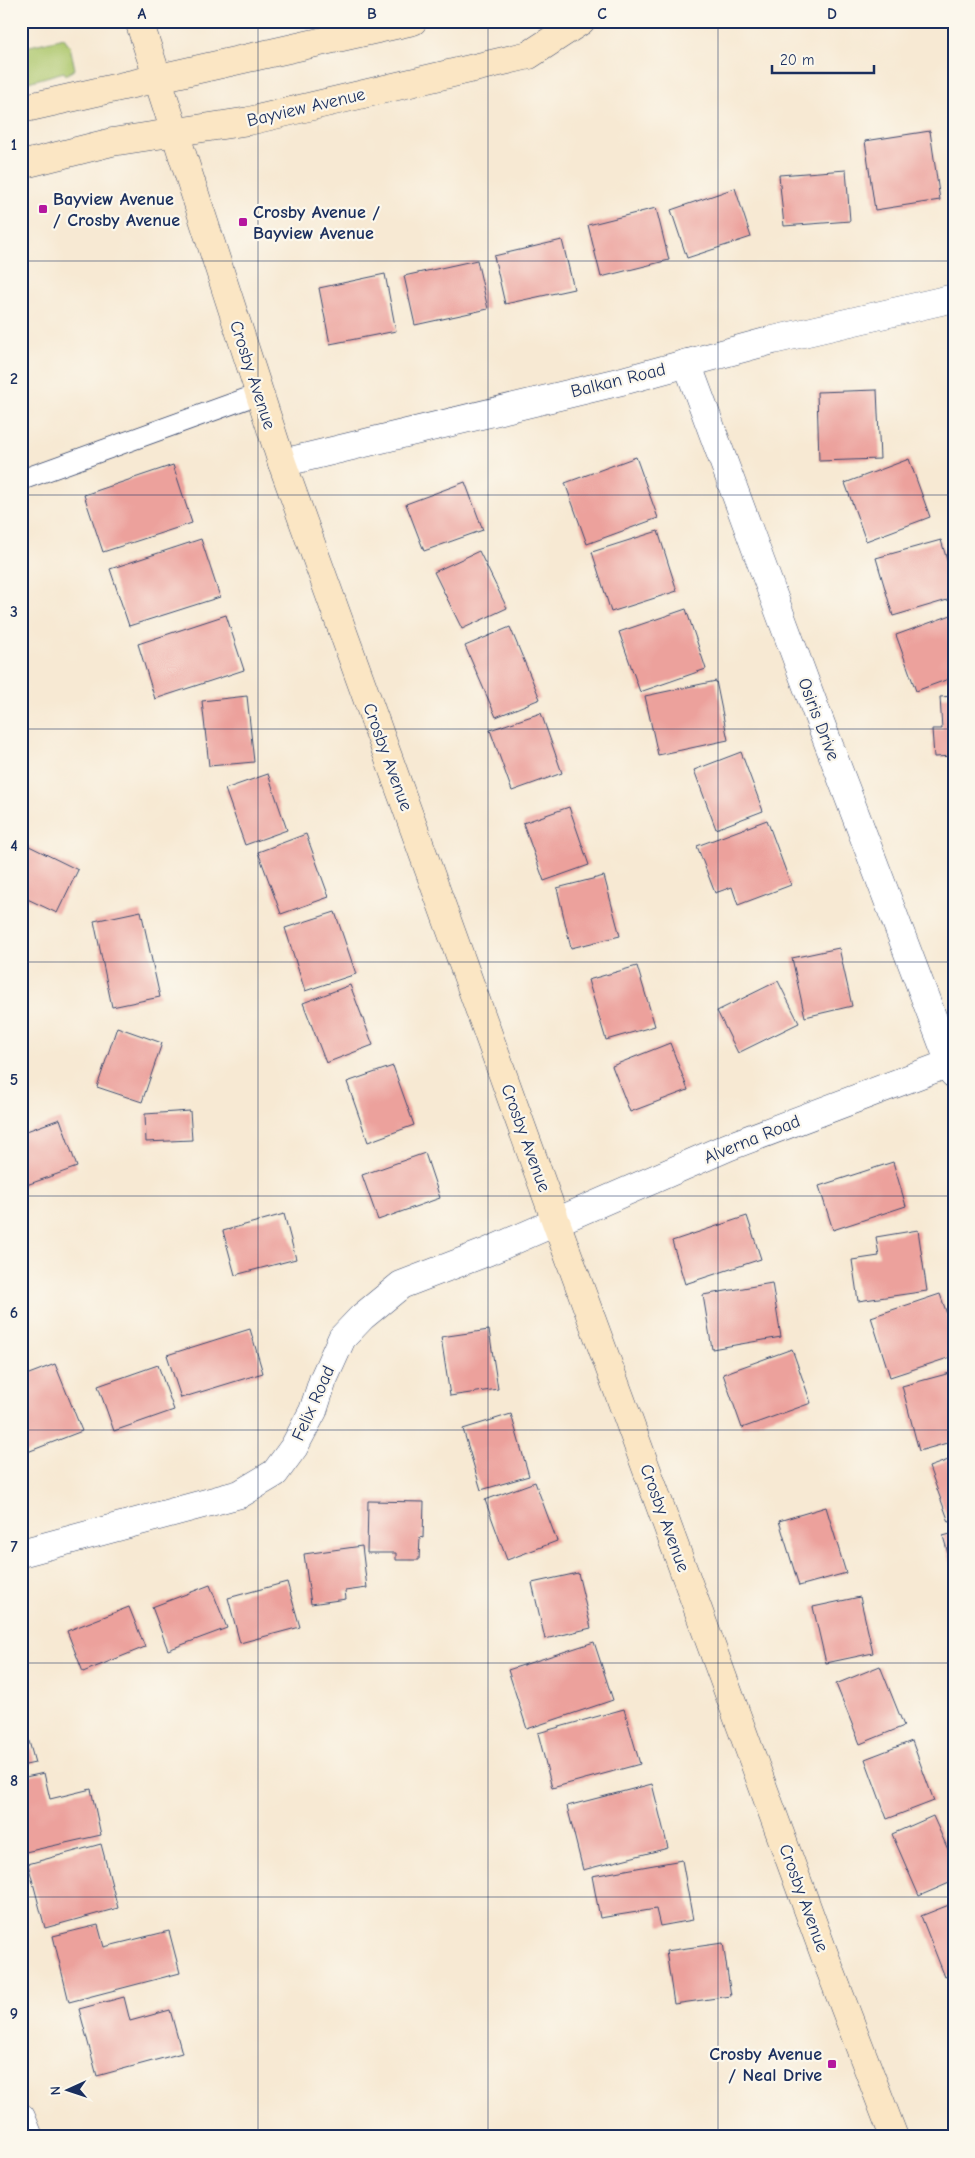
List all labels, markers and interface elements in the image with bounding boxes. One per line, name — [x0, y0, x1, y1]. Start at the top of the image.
text: A — [138, 5, 147, 23]
text: B — [367, 5, 377, 23]
text: C — [597, 5, 607, 23]
text: D — [827, 5, 837, 23]
scale bar — [772, 42, 875, 74]
text: 20 m — [780, 51, 814, 69]
street label: Bayview Avenue — [245, 84, 367, 131]
text: 1 — [11, 136, 17, 154]
place label: Bayview Avenue / Crosby Avenue — [53, 189, 180, 231]
place label: Crosby Avenue / Bayview Avenue — [253, 202, 380, 244]
marker: Bayview Avenue / Crosby Avenue — [37, 203, 49, 215]
marker: Crosby Avenue / Bayview Avenue — [237, 216, 249, 228]
street label: Crosby Avenue — [225, 318, 280, 432]
street label: Balkan Road — [569, 359, 668, 402]
text: 2 — [10, 370, 18, 388]
text: 3 — [10, 603, 18, 621]
street label: Osiris Drive — [793, 675, 844, 763]
street label: Crosby Avenue — [358, 700, 417, 814]
text: 4 — [10, 837, 18, 855]
text: 5 — [10, 1071, 18, 1089]
street label: Crosby Avenue — [496, 1081, 555, 1195]
street label: Alverna Road — [701, 1111, 803, 1168]
text: 6 — [10, 1304, 18, 1322]
street label: Felix Road — [288, 1362, 339, 1444]
street label: Crosby Avenue — [635, 1461, 694, 1575]
text: 7 — [10, 1538, 18, 1556]
text: 8 — [10, 1772, 18, 1790]
street label: Crosby Avenue — [774, 1841, 833, 1955]
text: 9 — [10, 2005, 18, 2023]
place label: Crosby Avenue / Neal Drive — [709, 2044, 822, 2086]
marker: Crosby Avenue / Neal Drive — [826, 2058, 838, 2070]
north arrow — [42, 2066, 92, 2116]
text: N — [47, 2086, 64, 2096]

